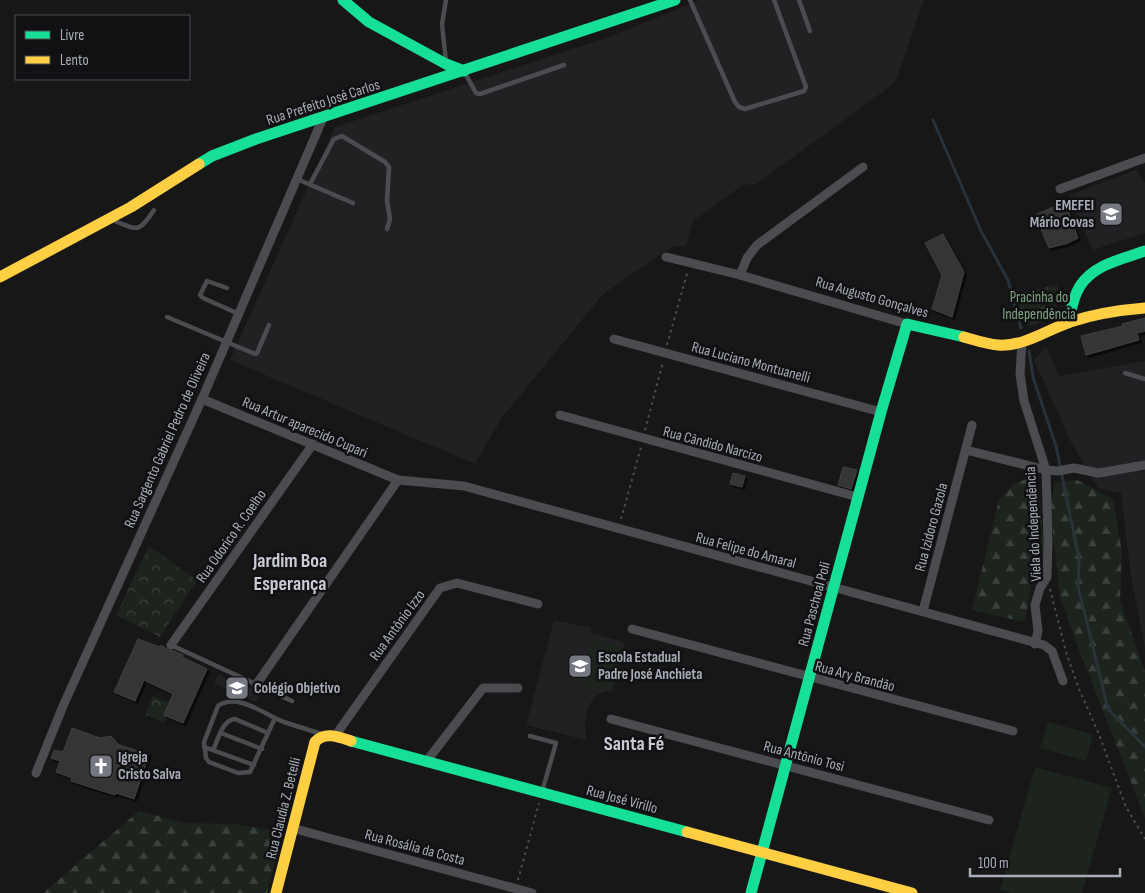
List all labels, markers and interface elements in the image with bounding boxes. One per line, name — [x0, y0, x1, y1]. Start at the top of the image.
legend — [15, 15, 190, 80]
text: Livre — [60, 26, 84, 45]
text: Lento — [60, 51, 89, 70]
street label: Rua Prefeito José Carlos — [264, 75, 382, 130]
place label: EMEFEI Mário Covas — [1030, 196, 1094, 232]
school or university icon: EMEFEI Mário Covas — [1098, 201, 1124, 227]
street label: Rua Augusto Gonçalves — [813, 272, 930, 323]
park label: Pracinha do Independência — [1002, 288, 1076, 324]
street label: Rua Luciano Montuanelli — [689, 337, 813, 388]
street label: Rua Sargento Gabriel Pedro de Oliveira — [120, 349, 215, 531]
street label: Rua Artur aparecido Cupari — [239, 393, 370, 462]
street label: Rua Cândido Narcizo — [661, 422, 765, 467]
street label: Viela do Independência — [1021, 466, 1046, 582]
street label: Rua Izidoro Gazola — [911, 481, 952, 573]
street label: Rua Odorico R. Coelho — [192, 486, 271, 587]
street label: Rua Felipe do Amaral — [694, 528, 798, 573]
district label: Jardim Boa Esperança — [252, 549, 327, 596]
street label: Rua Paschoal Poli — [794, 560, 835, 648]
street label: Rua Antônio Izzo — [365, 586, 429, 664]
place label: Escola Estadual Padre José Anchieta — [598, 648, 702, 684]
school or university icon: Escola Estadual Padre José Anchieta — [567, 653, 593, 679]
street label: Rua Ary Brandão — [813, 657, 897, 696]
school or university icon: Colégio Objetivo — [224, 675, 250, 701]
place label: Colégio Objetivo — [254, 679, 340, 698]
district label: Santa Fé — [604, 732, 664, 756]
street label: Rua Antônio Tosi — [762, 737, 846, 776]
place label: Igreja Cristo Salva — [118, 748, 181, 784]
church icon: Igreja Cristo Salva — [88, 753, 114, 779]
street label: Rua Claudia Z. Betelli — [262, 755, 305, 861]
street label: Rua José Virillo — [584, 781, 660, 818]
street label: Rua Rosália da Costa — [363, 825, 467, 870]
scale bar — [970, 846, 1120, 878]
text: 100 m — [978, 854, 1009, 873]

